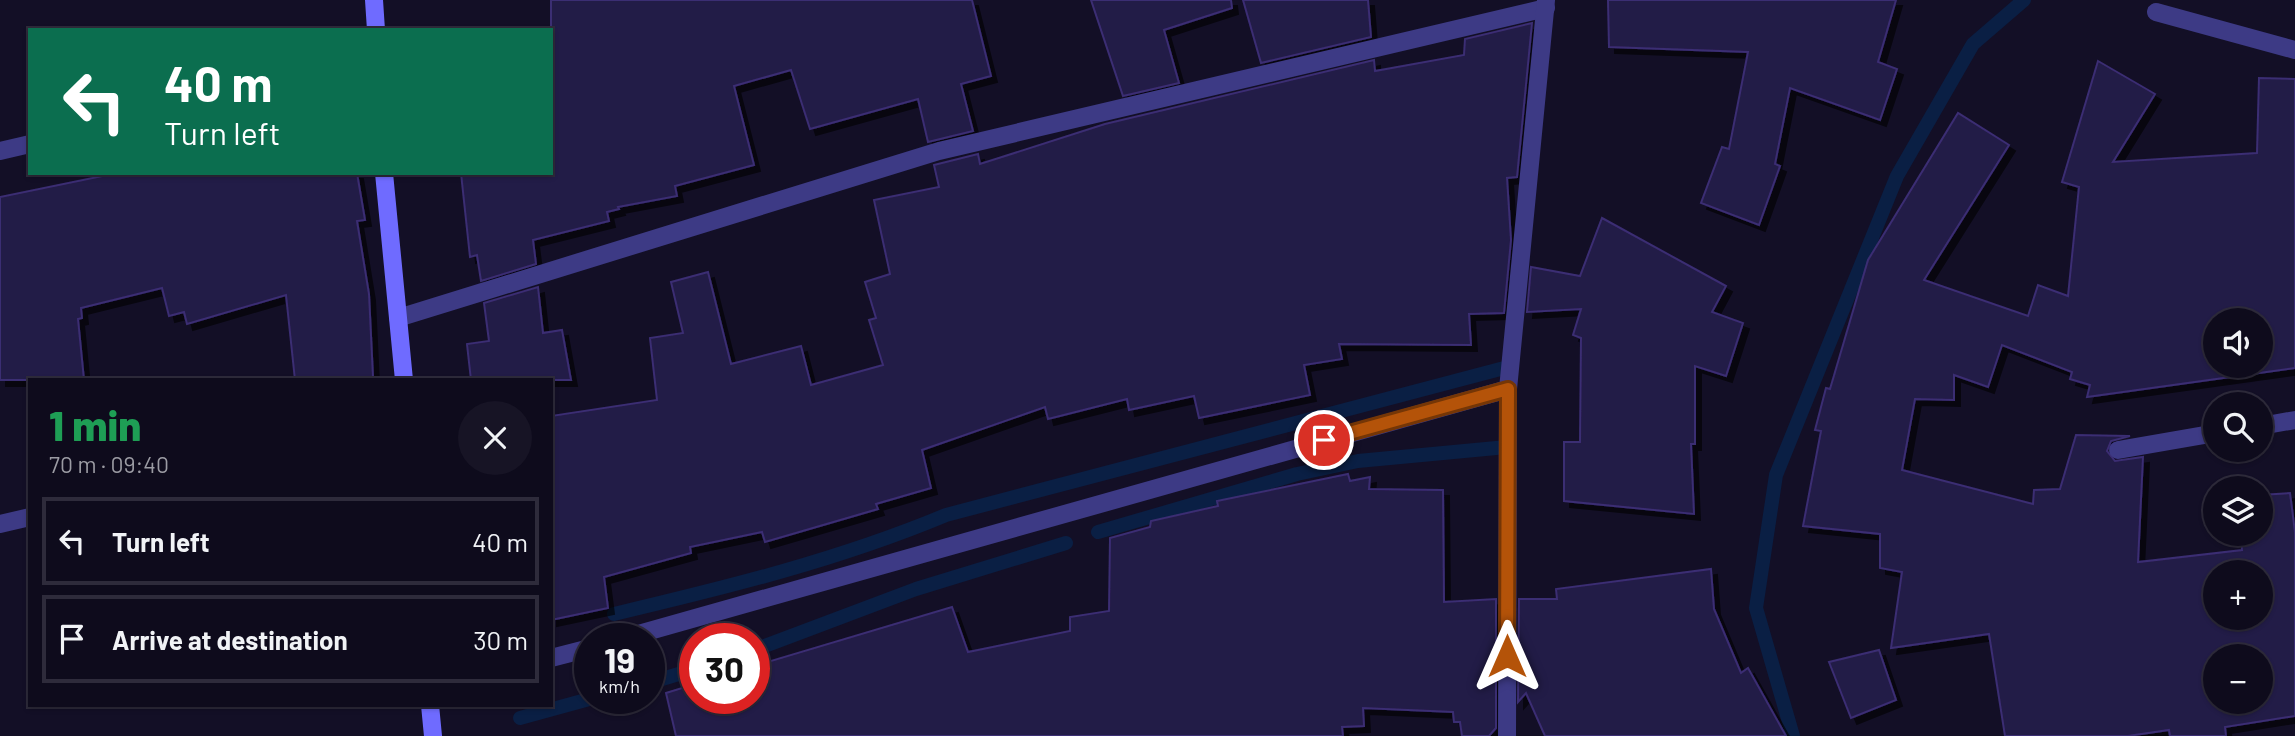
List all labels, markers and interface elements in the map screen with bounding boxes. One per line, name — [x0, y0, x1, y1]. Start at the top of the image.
text: 40 m — [164, 53, 272, 112]
icon: left — [49, 56, 140, 147]
text: Turn left — [164, 113, 281, 151]
map controls — [2203, 308, 2273, 714]
button: sound — [2203, 308, 2273, 378]
button: search — [2203, 392, 2273, 462]
text: 1 min — [49, 399, 141, 449]
button: close — [458, 401, 532, 475]
pin — [1294, 410, 1354, 470]
icon: arrive — [1305, 421, 1343, 459]
text: 70 m · 09:40 — [49, 450, 169, 478]
button: layers — [2203, 476, 2273, 546]
icon: left — [53, 522, 91, 560]
text: Turn left — [112, 526, 210, 557]
text: 40 m — [472, 526, 528, 557]
button: + — [2203, 560, 2273, 630]
position arrow — [1470, 619, 1544, 693]
icon: arrive — [53, 620, 91, 658]
speed limit sign: 30 — [679, 623, 770, 714]
text: Arrive at destination — [112, 624, 348, 655]
text: 30 m — [473, 624, 528, 655]
text: 19 — [604, 638, 635, 680]
button: − — [2203, 644, 2273, 714]
text: km/h — [599, 675, 640, 697]

